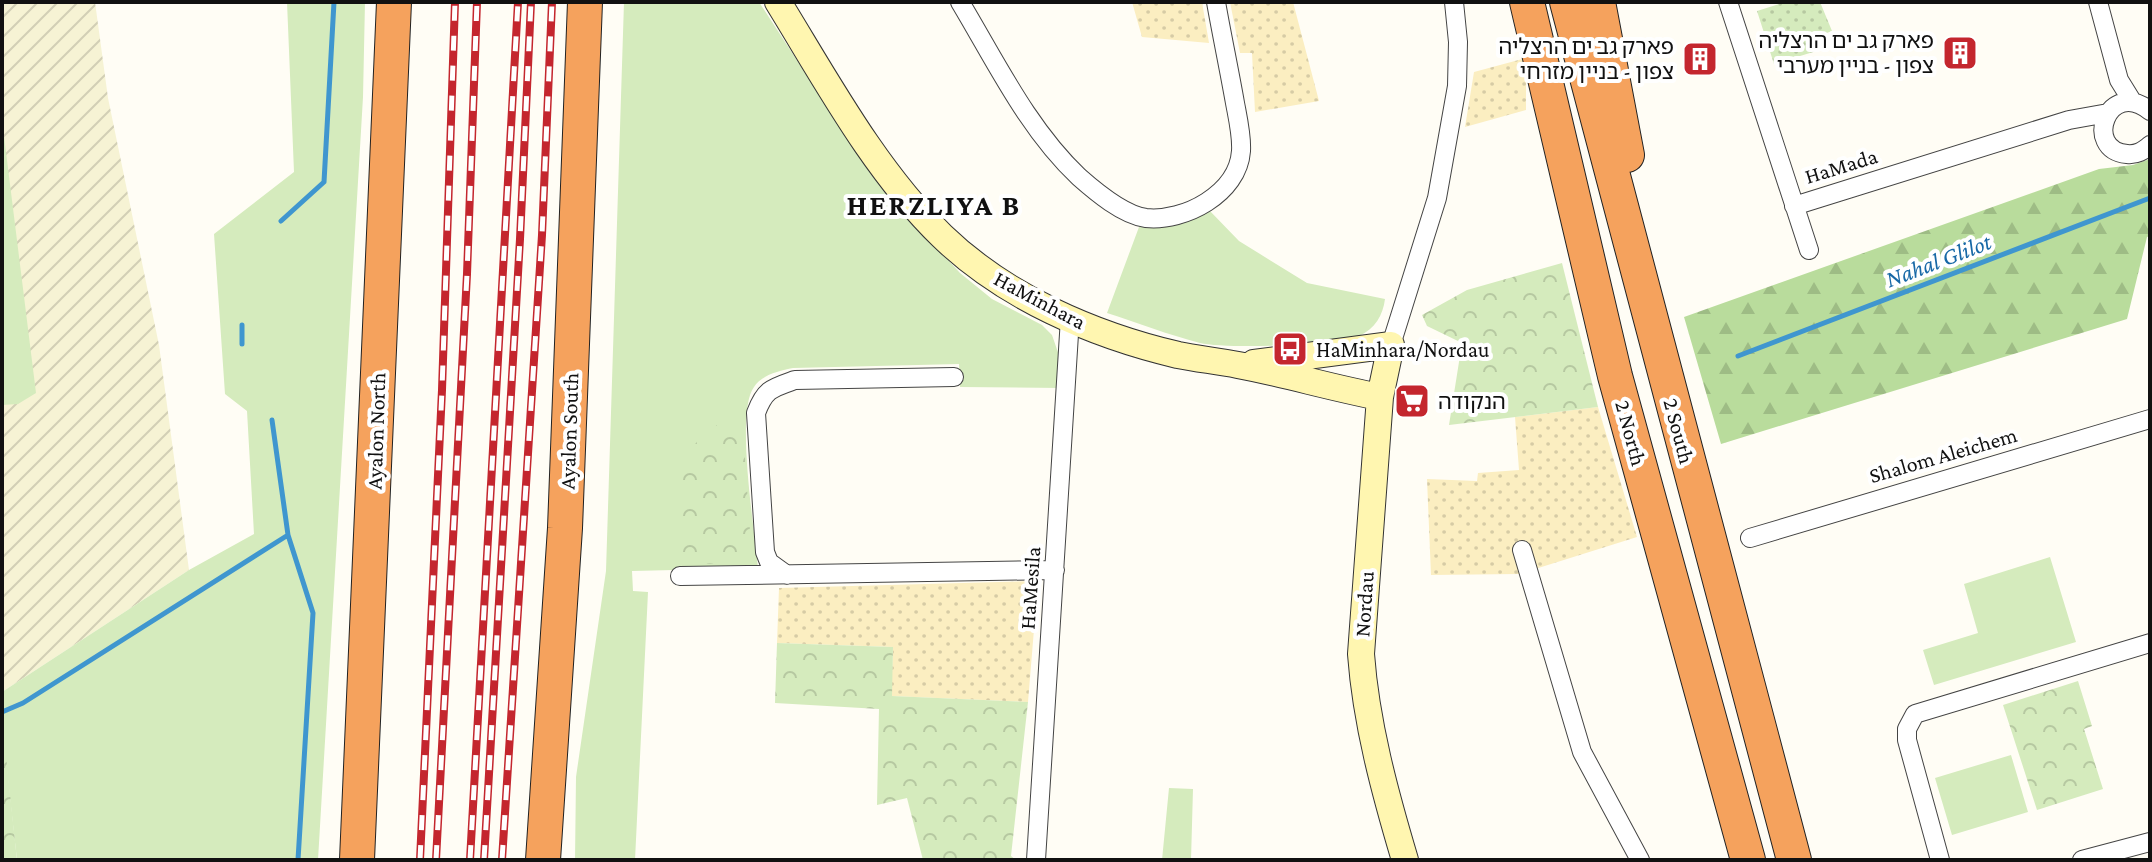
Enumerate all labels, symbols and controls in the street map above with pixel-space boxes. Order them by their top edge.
place label: פארק גב ים הרצליה צפון - בניין מערבי [1759,28,1934,78]
place label: פארק גב ים הרצליה צפון - בניין מזרחי [1499,34,1674,84]
building icon: פארק גב ים הרצליה צפון - בניין מערבי [1941,34,1979,72]
building icon: פארק גב ים הרצליה צפון - בניין מזרחי [1681,40,1719,78]
street label: HaMada [1802,143,1880,189]
district label: HERZLIYA B [847,188,1021,221]
water label: Nahal Glilot [1881,227,1995,292]
street label: HaMinhara [990,265,1090,335]
bus stop icon: HaMinhara/Nordau [1271,330,1309,368]
place label: HaMinhara/Nordau [1316,337,1490,362]
street label: Ayalon North [361,372,391,490]
street label: Ayalon South [554,372,584,490]
supermarket icon: הנקודה [1393,382,1431,420]
place label: הנקודה [1438,389,1506,414]
street label: 2 South [1658,396,1700,467]
street label: 2 North [1610,398,1652,469]
street label: Shalom Aleichem [1866,422,2020,488]
street label: HaMesila [1015,546,1045,630]
street label: Nordau [1349,570,1379,638]

